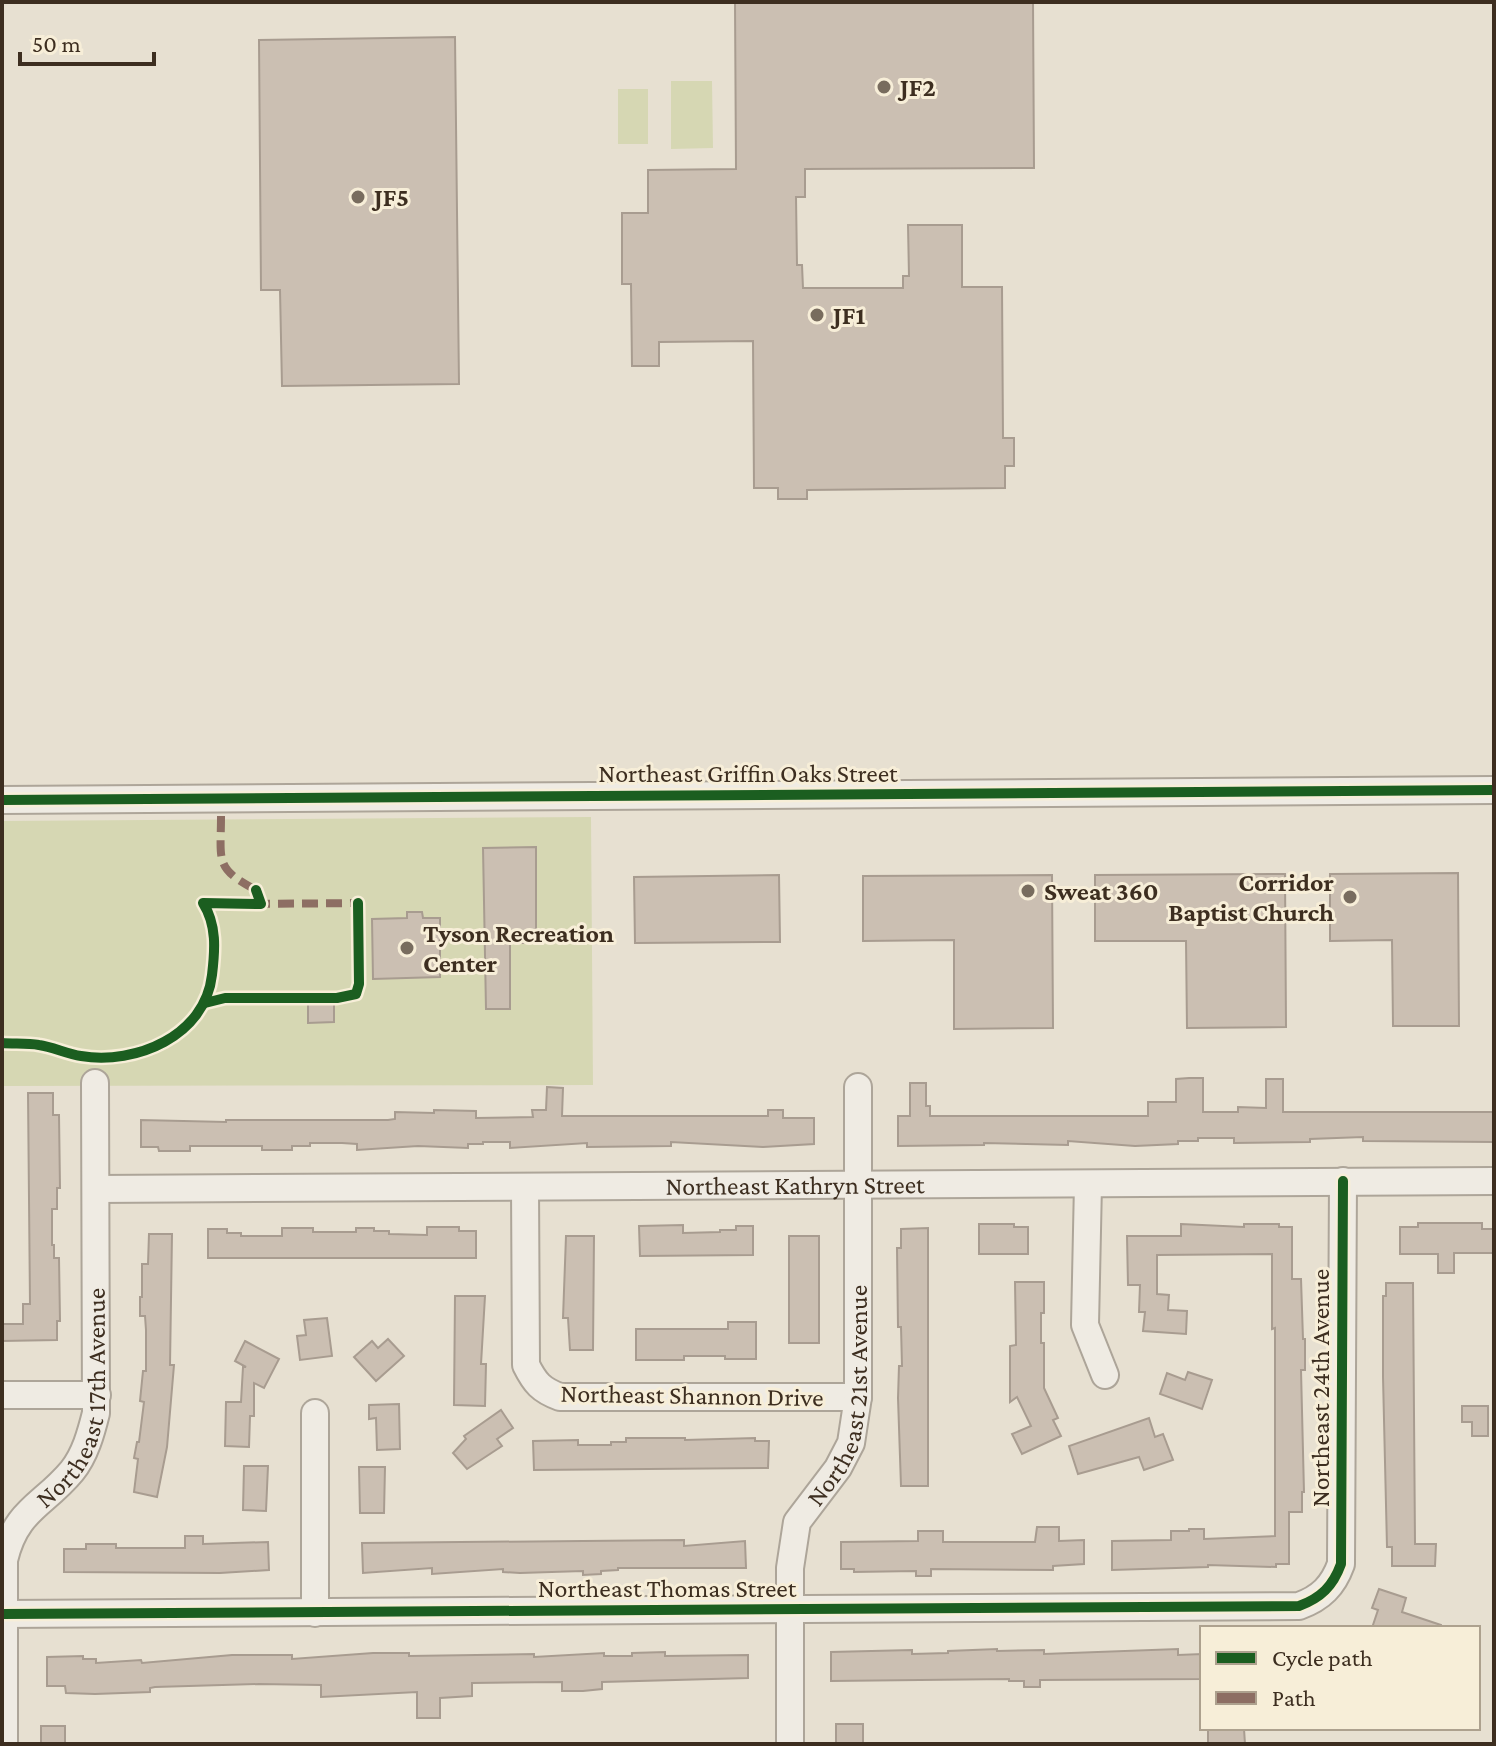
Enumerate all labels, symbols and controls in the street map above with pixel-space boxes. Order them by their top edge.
scale bar [20,16,154,66]
text: 50 m [32,30,81,57]
place label: JF2 [897,73,936,102]
marker: JF2 [875,78,893,96]
place label: JF5 [371,183,409,212]
marker: JF5 [349,188,367,206]
place label: JF1 [830,301,865,330]
marker: JF1 [808,306,826,324]
street label: Northeast Griffin Oaks Street [598,759,898,788]
place label: Corridor Baptist Church [1168,868,1335,927]
place label: Sweat 360 [1044,877,1159,906]
marker: Sweat 360 [1019,882,1037,900]
marker: Corridor Baptist Church [1341,888,1359,906]
place label: Tyson Recreation Center [423,919,614,978]
marker: Tyson Recreation Center [398,939,416,957]
street label: Northeast Kathryn Street [665,1170,925,1201]
street label: Northeast 24th Avenue [1306,1269,1335,1507]
street label: Northeast 21st Avenue [801,1285,873,1512]
street label: Northeast 17th Avenue [30,1288,111,1514]
street label: Northeast Shannon Drive [560,1379,824,1412]
street label: Northeast Thomas Street [538,1574,797,1603]
legend [1200,1626,1480,1730]
text: Cycle path [1272,1644,1373,1671]
text: Path [1272,1684,1316,1711]

